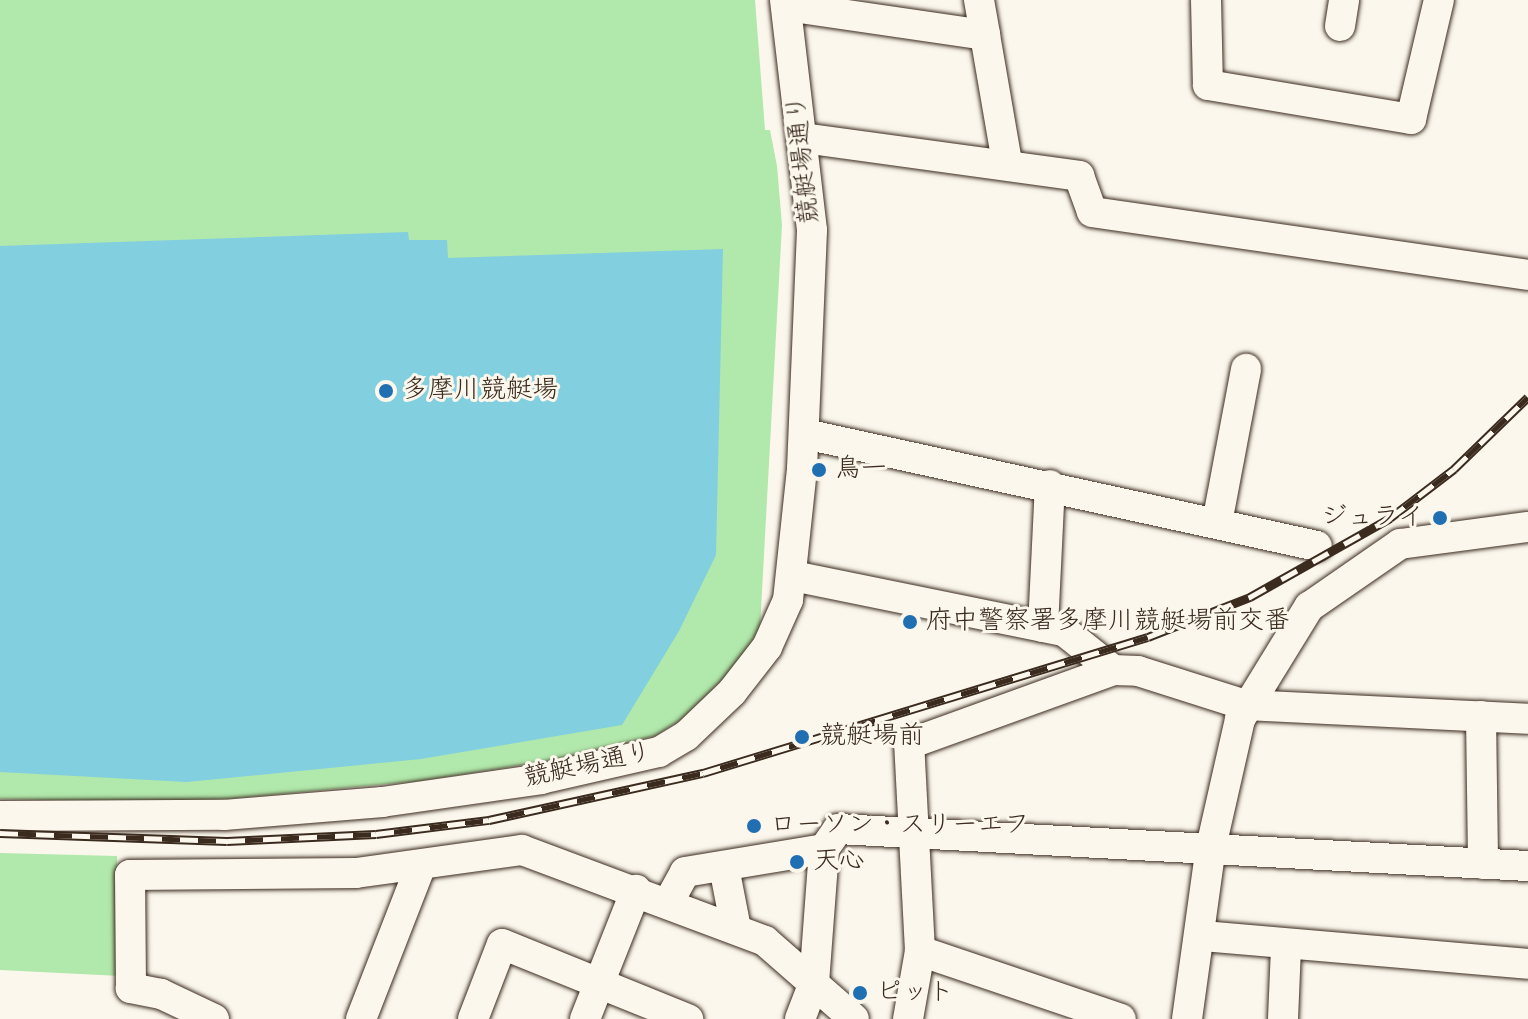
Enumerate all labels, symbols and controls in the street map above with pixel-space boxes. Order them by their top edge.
street label: 競艇場通り [782,93,826,225]
place label: 多摩川競艇場 [402,375,558,407]
marker: 多摩川競艇場 [377,382,395,400]
place label: 鳥一 [835,454,887,486]
marker: 鳥一 [810,461,828,479]
place label: ジュライ [1320,502,1424,534]
marker: ジュライ [1431,509,1449,527]
place label: 府中警察署多摩川競艇場前交番 [926,606,1290,638]
marker: 府中警察署多摩川競艇場前交番 [901,613,919,631]
place label: 競艇場前 [820,721,924,753]
marker: 競艇場前 [791,726,813,748]
street label: 競艇場通り [521,737,655,795]
place label: ローソン・スリーエフ [770,810,1030,842]
marker: ローソン・スリーエフ [745,817,763,835]
place label: 天心 [813,846,865,878]
marker: 天心 [788,853,806,871]
place label: ピット [876,977,954,1009]
marker: ピット [851,984,869,1002]

